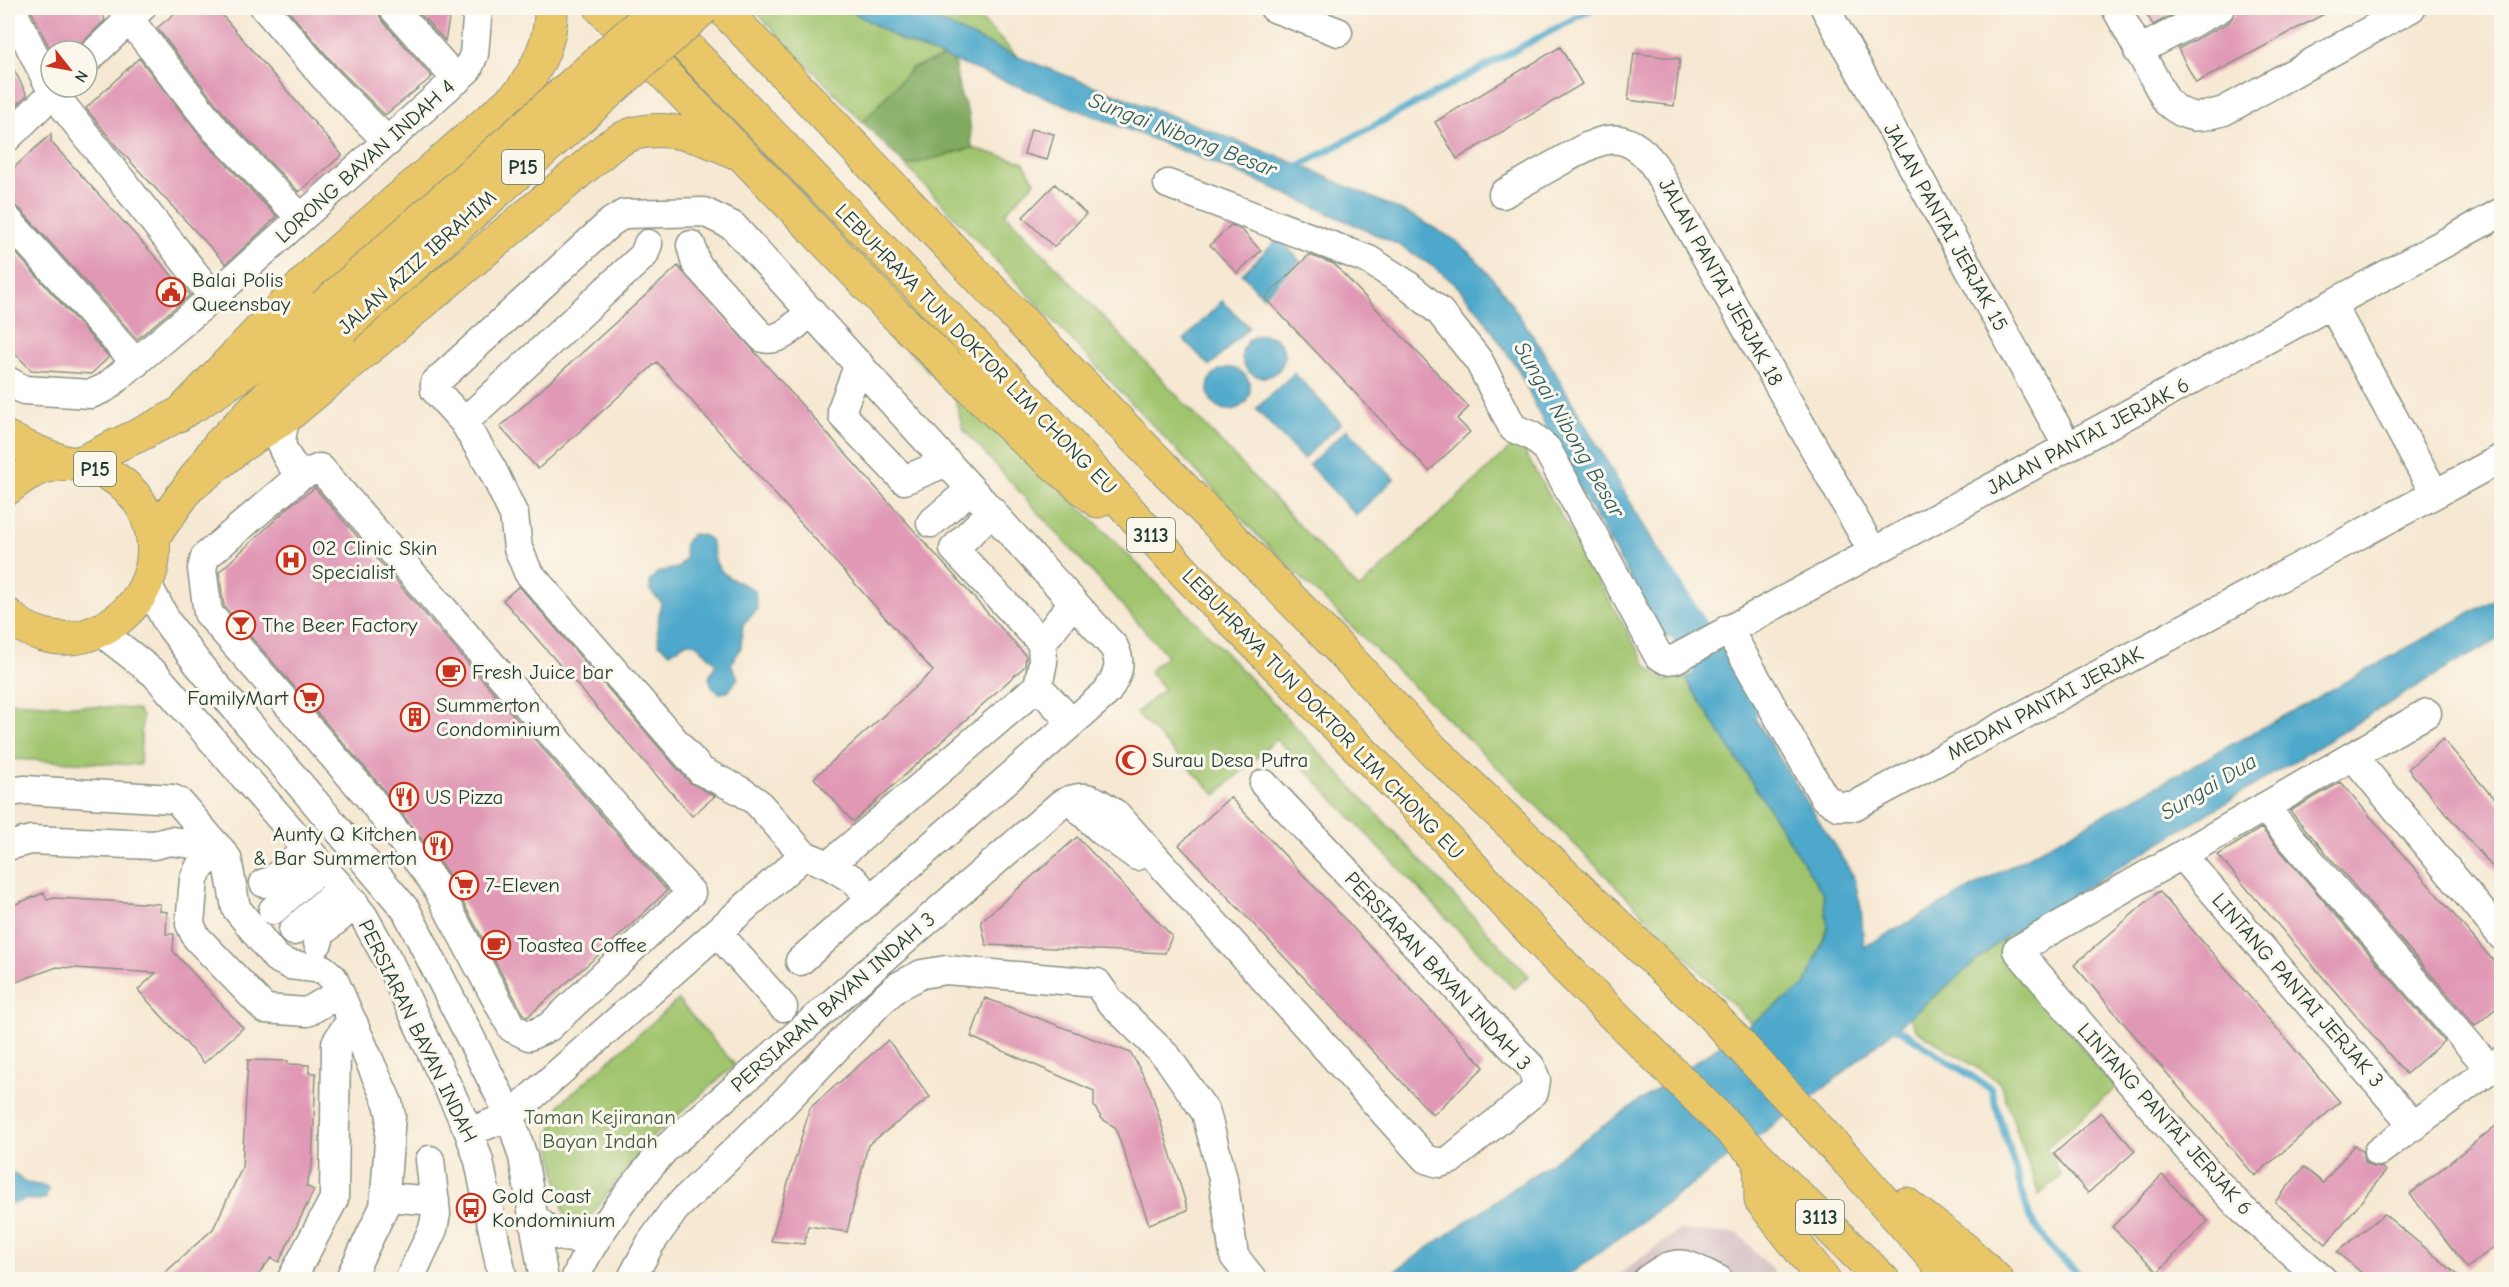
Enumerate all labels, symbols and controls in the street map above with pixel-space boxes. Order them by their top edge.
north arrow [39,39,99,99]
text: N [71,67,91,85]
street label: LORONG BAYAN INDAH 4 [271,74,459,248]
water label: Sungai Nibong Besar [1085,87,1281,183]
street label: JALAN PANTAI JERJAK 15 [1879,119,2013,335]
road number: P15 [502,150,544,184]
street label: JALAN PANTAI JERJAK 18 [1654,174,1788,390]
street label: JALAN AZIZ IBRAHIM [333,185,501,339]
street label: LEBUHRAYA TUN DOKTOR LIM CHONG EU [830,199,1122,499]
place label: Balai Polis Queensbay [192,268,291,316]
public building icon: Balai Polis Queensbay [155,276,187,308]
water label: Sungai Nibong Besar [1508,337,1631,523]
street label: JALAN PANTAI JERJAK 6 [1983,372,2193,500]
road number: P15 [74,452,116,486]
road number: 3113 [1127,518,1175,552]
place label: O2 Clinic Skin Specialist [312,536,437,584]
hospital icon: O2 Clinic Skin Specialist [275,544,307,576]
street label: LEBUHRAYA TUN DOKTOR LIM CHONG EU [1177,564,1469,864]
bar icon: The Beer Factory [225,609,257,641]
place label: The Beer Factory [262,613,418,637]
street label: MEDAN PANTAI JERJAK [1943,641,2147,765]
cafe icon: Fresh Juice bar [435,656,467,688]
place label: Fresh Juice bar [472,660,613,684]
supermarket icon: FamilyMart [293,682,325,714]
place label: FamilyMart [187,686,289,710]
place label: Summerton Condominium [436,693,560,741]
building icon: Summerton Condominium [399,701,431,733]
mosque icon: Surau Desa Putra [1115,744,1147,776]
place label: Surau Desa Putra [1152,748,1308,772]
water label: Sungai Dua [2156,748,2261,826]
restaurant icon: US Pizza [388,781,420,813]
place label: US Pizza [425,785,503,809]
place label: Aunty Q Kitchen & Bar Summerton [253,822,417,870]
restaurant icon: Aunty Q Kitchen & Bar Summerton [422,830,454,862]
street label: PERSIARAN BAYAN INDAH 3 [1340,867,1536,1075]
supermarket icon: 7-Eleven [448,869,480,901]
place label: 7-Eleven [485,873,560,897]
street label: LINTANG PANTAI JERJAK 3 [2207,888,2389,1092]
street label: PERSIARAN BAYAN INDAH 3 [726,907,940,1097]
street label: PERSIARAN BAYAN INDAH [354,916,482,1146]
cafe icon: Toastea Coffee [480,929,512,961]
place label: Toastea Coffee [517,933,647,957]
street label: LINTANG PANTAI JERJAK 6 [2072,1018,2258,1220]
park label: Taman Kejiranan Bayan Indah [524,1105,676,1153]
place label: Gold Coast Kondominium [492,1184,615,1232]
bus stop icon: Gold Coast Kondominium [455,1192,487,1224]
road number: 3113 [1796,1200,1844,1234]

